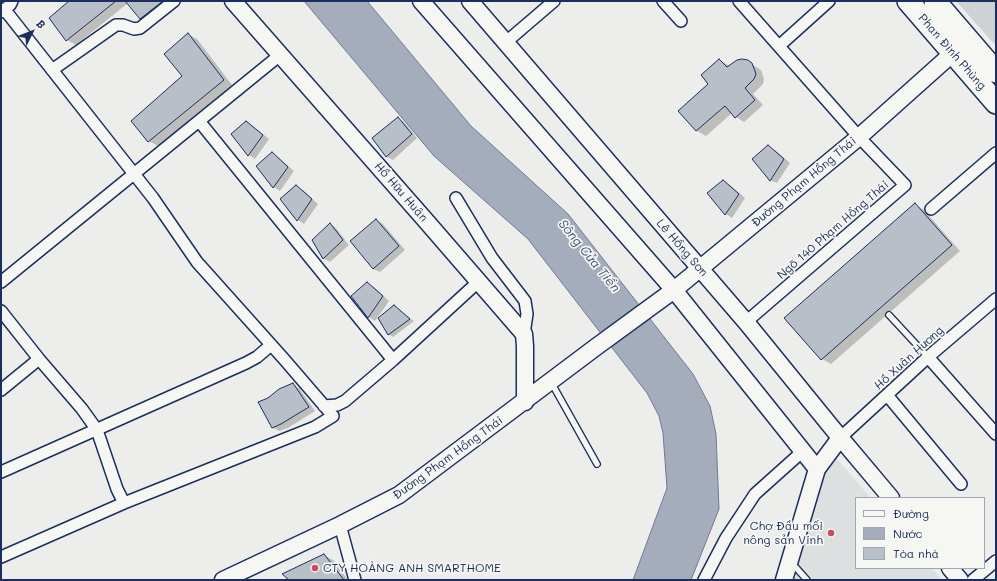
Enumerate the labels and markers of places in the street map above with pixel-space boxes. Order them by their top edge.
place label: Chợ Đầu mối nông sản Vinh [743,519,823,547]
marker: Chợ Đầu mối nông sản Vinh [826,528,836,538]
place label: CTY HOÀNG ANH SMARTHOME [323,561,501,575]
marker: CTY HOÀNG ANH SMARTHOME [310,563,320,573]

